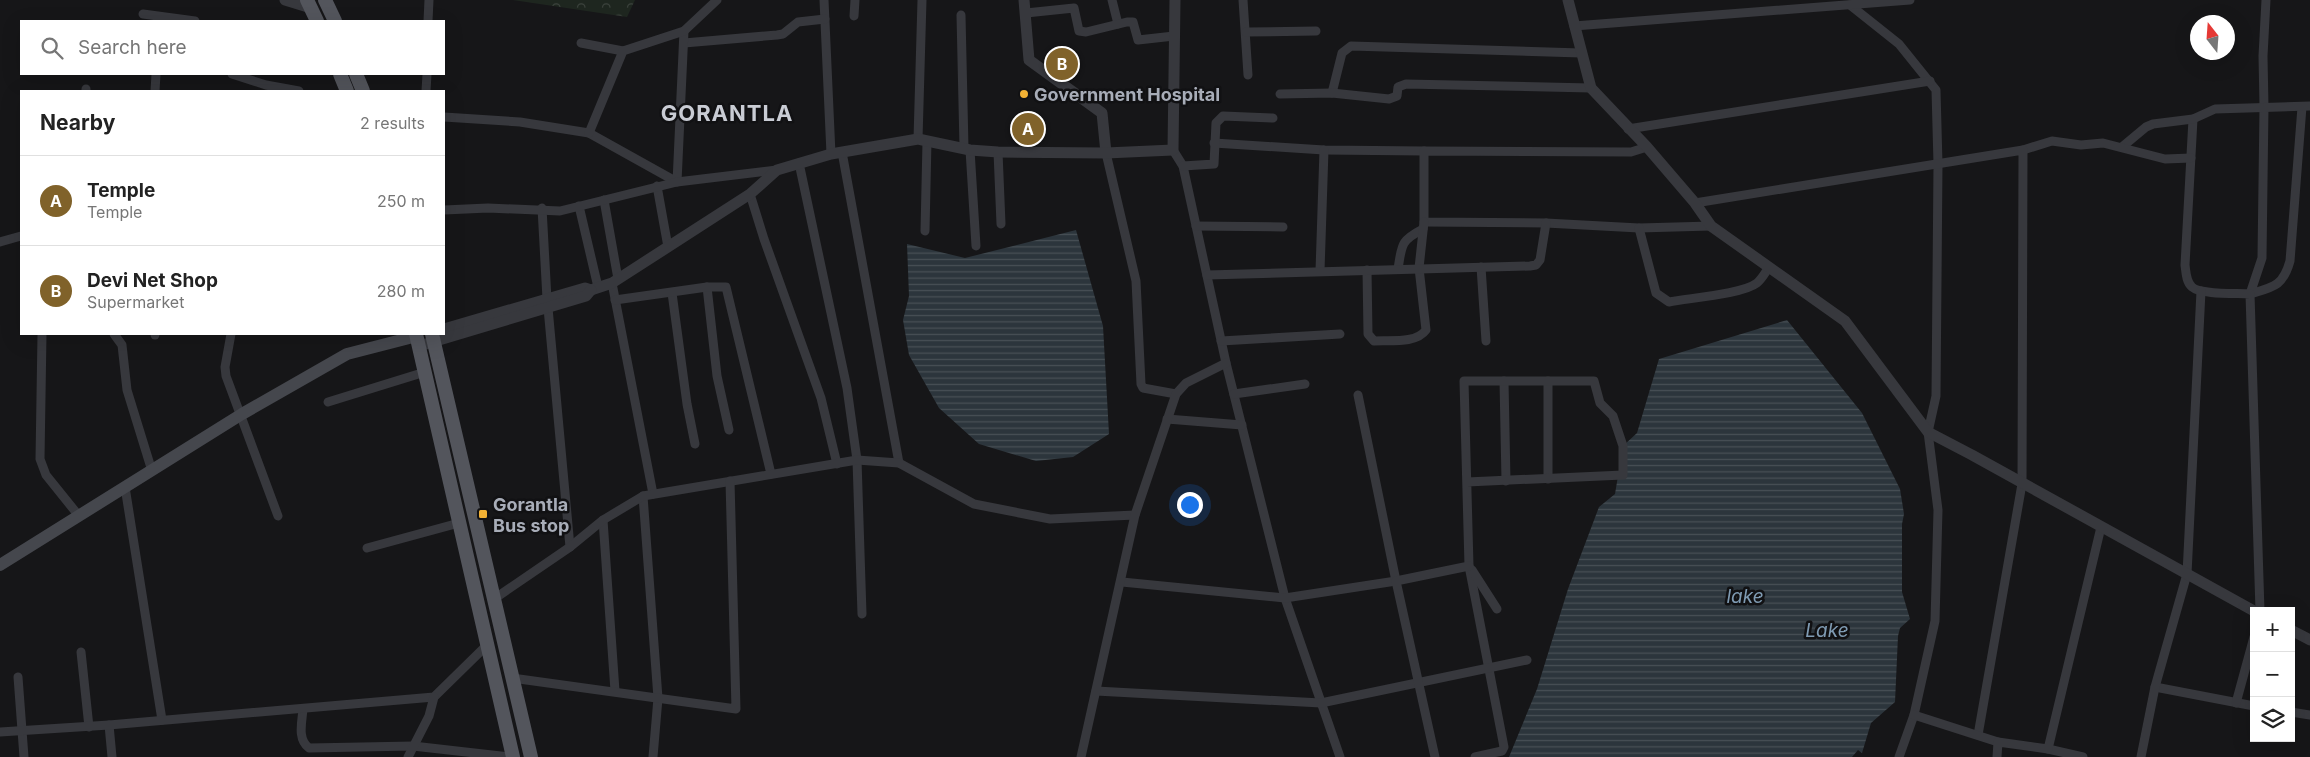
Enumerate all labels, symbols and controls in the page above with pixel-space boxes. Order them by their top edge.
north arrow [2190,15,2235,60]
search box [20,20,445,75]
icon: search [38,34,66,62]
text: Search here [78,36,187,59]
pin: B [1046,45,1078,83]
place label: Government Hospital [1034,84,1220,105]
marker: Government Hospital [1018,88,1030,100]
district label: GORANTLA [661,100,793,126]
text: Nearby [40,110,115,135]
pin: A [1012,110,1044,148]
text: 2 results [360,113,425,133]
text: Temple [87,179,155,202]
text: A [50,191,62,211]
text: 250 m [377,191,425,211]
text: Temple [87,202,142,222]
text: Devi Net Shop [87,269,218,292]
text: B [51,281,61,301]
text: 280 m [377,281,425,301]
text: Supermarket [87,292,184,312]
your location [1177,492,1203,518]
place label: Gorantla Bus stop [493,494,569,536]
marker: Gorantla Bus stop [477,508,489,520]
water label: lake [1726,585,1764,608]
map controls [2250,607,2295,742]
button: + [2250,607,2295,652]
water label: Lake [1805,619,1849,642]
button: − [2250,652,2295,697]
button: layers [2250,697,2295,742]

